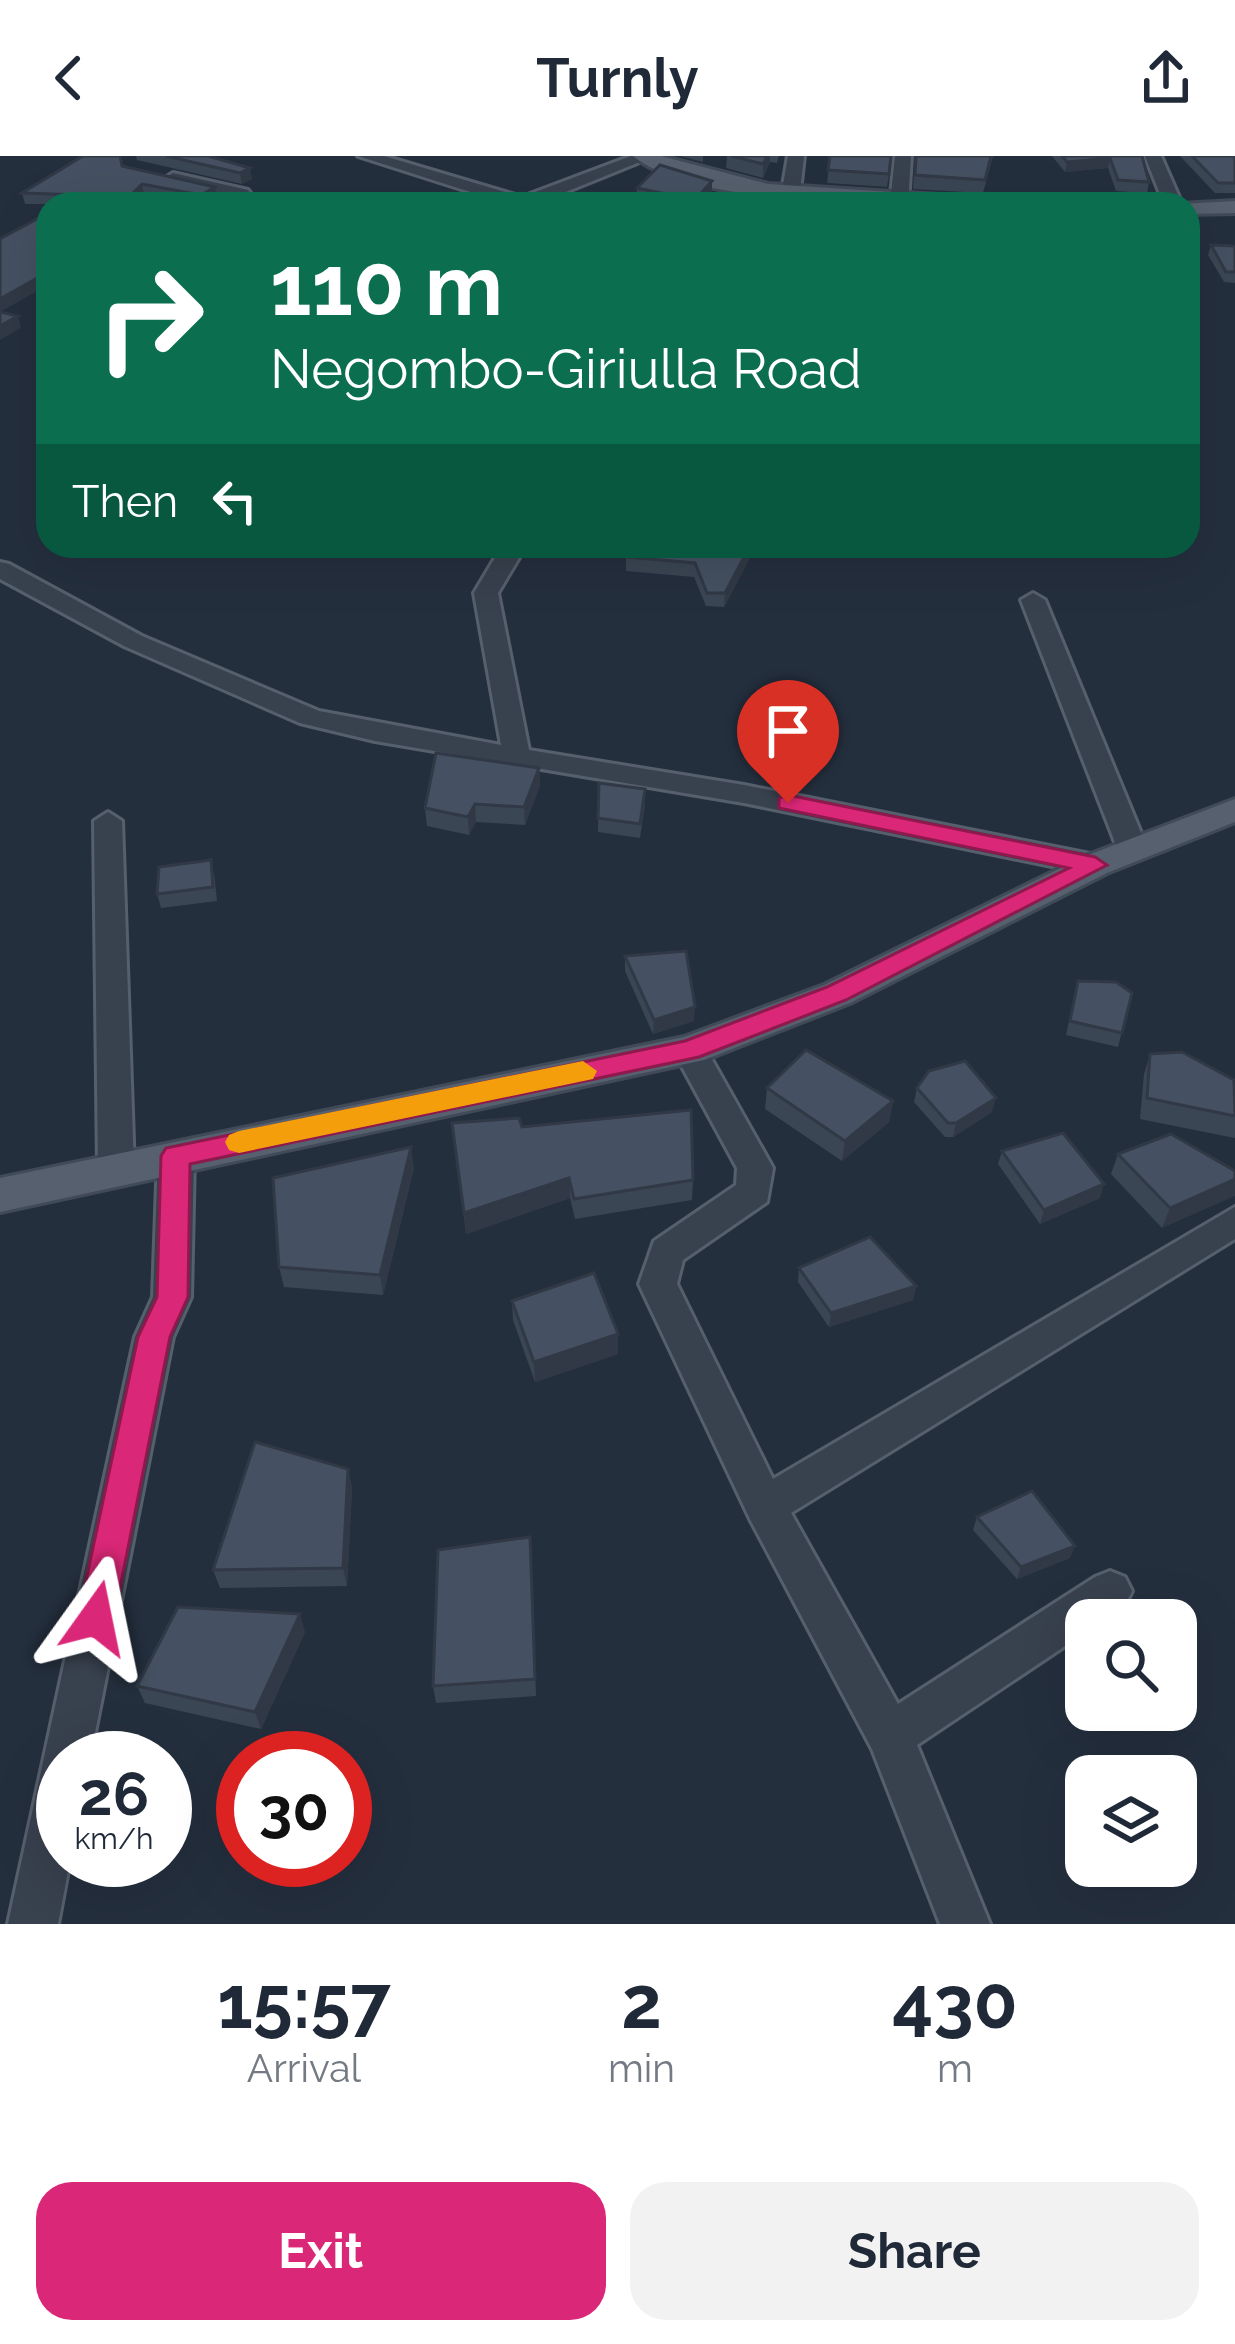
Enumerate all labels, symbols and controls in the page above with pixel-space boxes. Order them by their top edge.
icon: back [36,45,102,111]
icon: share [1133,45,1199,111]
text: Turnly [536,46,699,110]
text: 110 m [270,236,503,335]
icon: right [72,240,228,396]
text: Negombo-Giriulla Road [270,337,862,401]
icon: left [202,468,268,534]
text: Then [72,475,178,528]
pin [737,680,839,803]
icon: arrive [755,698,821,764]
position arrow [33,1555,159,1681]
map controls [1065,1599,1197,1887]
button: search [1065,1599,1197,1731]
speed limit sign: 30 [216,1731,372,1887]
button: layers [1065,1755,1197,1887]
text: 26 [79,1759,149,1829]
text: km/h [74,1821,154,1856]
text: 15:57 [217,1960,391,2045]
text: 2 [621,1960,662,2045]
text: 430 [892,1960,1018,2045]
text: Arrival [247,2045,361,2091]
text: min [608,2045,675,2091]
text: m [937,2045,973,2091]
button: Exit [36,2182,606,2320]
button: Share [630,2182,1199,2320]

